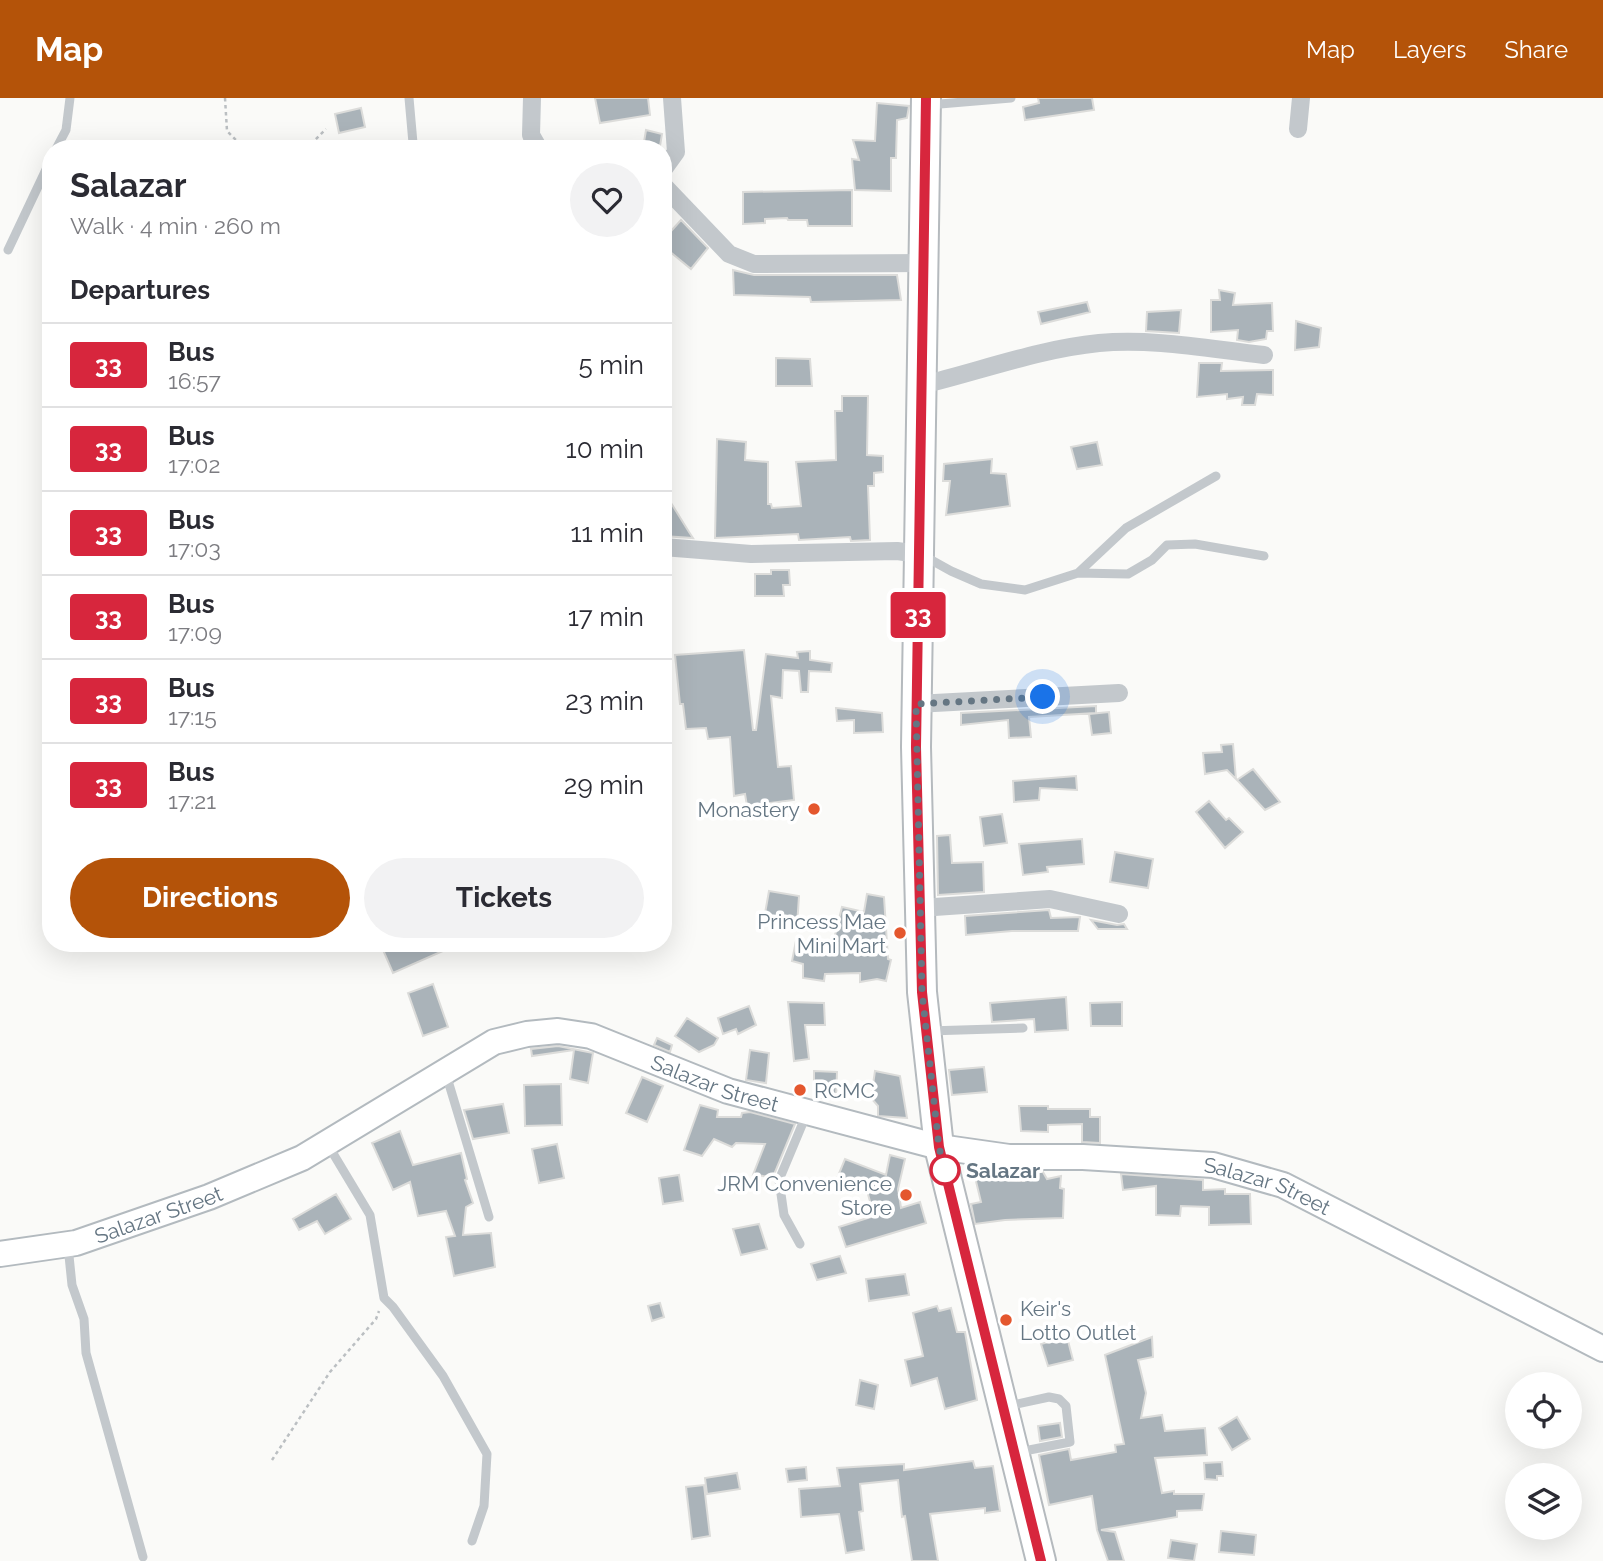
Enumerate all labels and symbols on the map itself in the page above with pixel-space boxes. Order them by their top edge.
line badge: 33 [886,592,950,638]
your location [1025,679,1060,714]
place label: Monastery [698,797,800,822]
marker: Monastery [806,801,822,817]
place label: Princess Mae Mini Mart [757,909,886,958]
marker: Princess Mae Mini Mart [892,925,908,941]
street label: Salazar Street [648,1049,782,1116]
place label: RCMC [814,1078,875,1103]
marker: RCMC [792,1082,808,1098]
street label: Salazar Street [1203,1152,1335,1220]
marker: Salazar [930,1155,960,1185]
place label: Salazar [966,1158,1040,1183]
place label: JRM Convenience Store [717,1171,892,1220]
street label: Salazar Street [91,1180,226,1248]
marker: JRM Convenience Store [898,1187,914,1203]
place label: Keir's Lotto Outlet [1020,1296,1136,1345]
marker: Keir's Lotto Outlet [998,1312,1014,1328]

